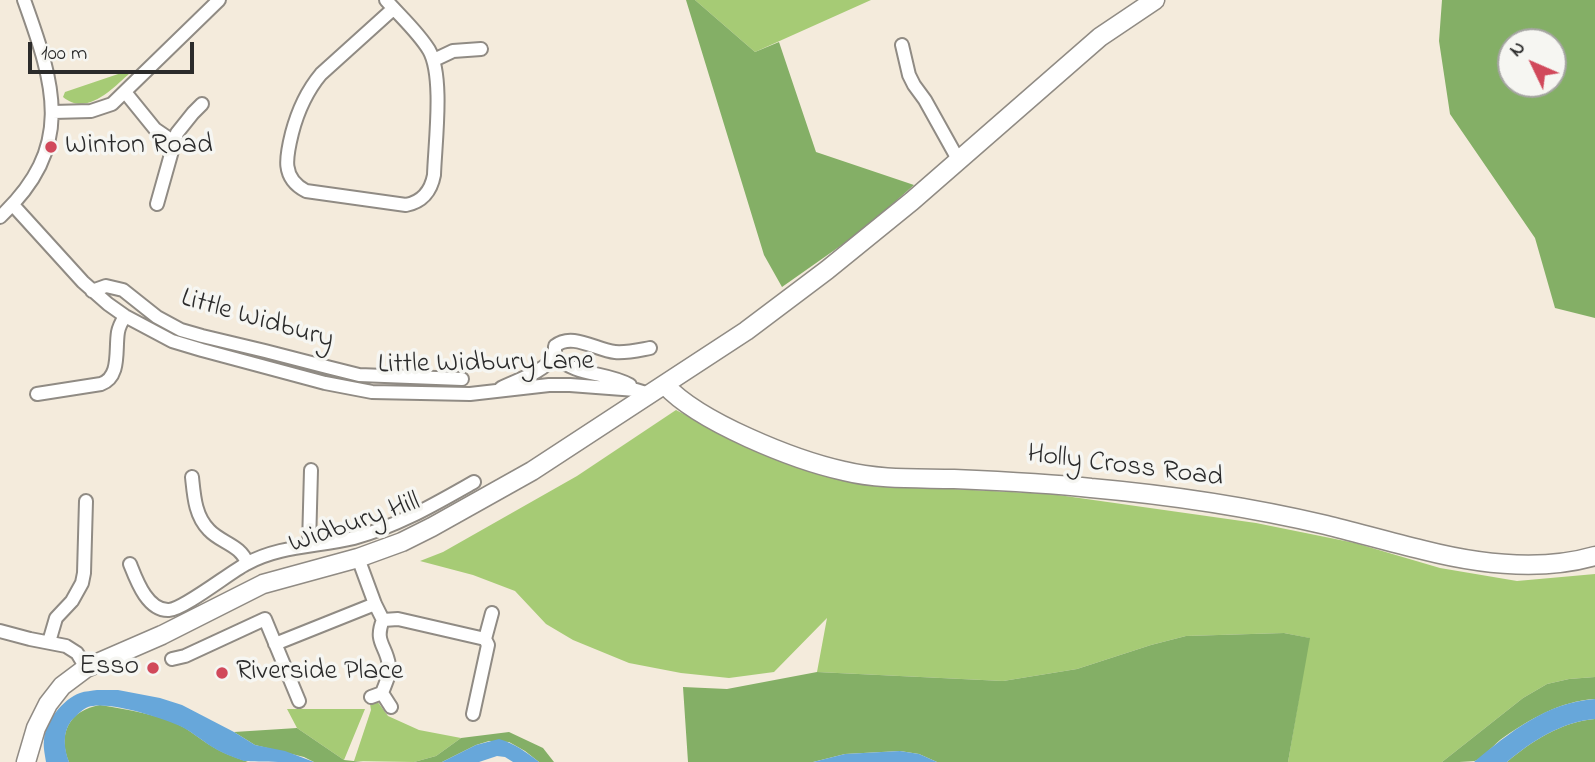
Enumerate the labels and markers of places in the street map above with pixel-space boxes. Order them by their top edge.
place label: Winton Road [65,130,213,164]
marker: Winton Road [43,139,59,155]
place label: Esso [79,651,139,685]
place label: Riverside Place [236,656,403,690]
marker: Esso [145,660,161,676]
marker: Riverside Place [214,665,230,681]

